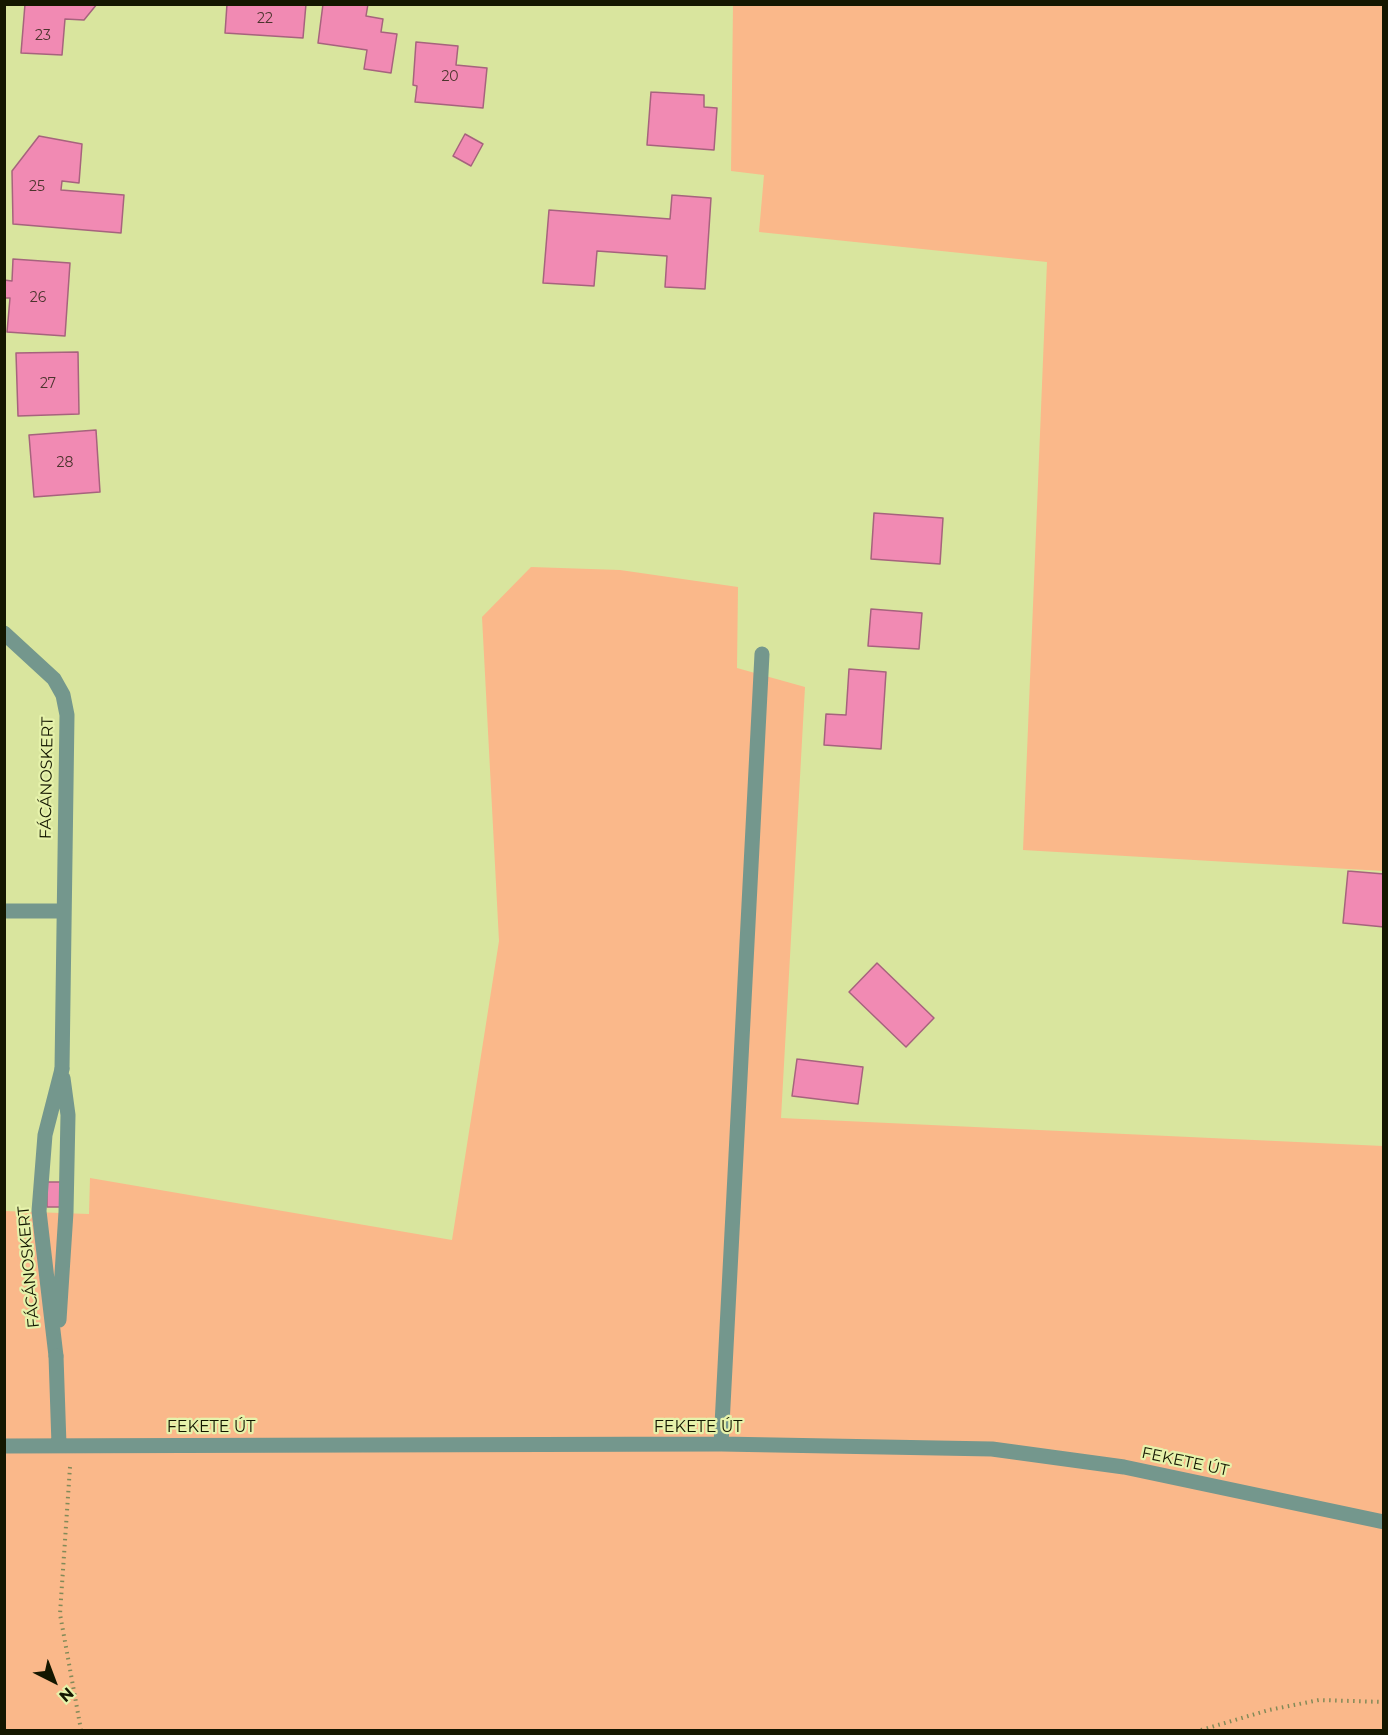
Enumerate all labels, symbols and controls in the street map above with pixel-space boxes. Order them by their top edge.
house number: 22 [257,11,273,27]
house number: 23 [35,28,51,44]
house number: 20 [441,69,459,85]
house number: 25 [29,179,45,195]
house number: 26 [30,290,46,306]
house number: 27 [40,376,56,392]
house number: 28 [57,455,73,471]
street label: FÁCÁNOSKERT [36,717,58,839]
street label: FÁCÁNOSKERT [14,1205,44,1329]
street label: FEKETE ÚT [167,1417,255,1437]
street label: FEKETE ÚT [654,1417,742,1437]
street label: FEKETE ÚT [1140,1443,1230,1481]
north arrow [24,1651,84,1711]
text: N [55,1683,78,1706]

